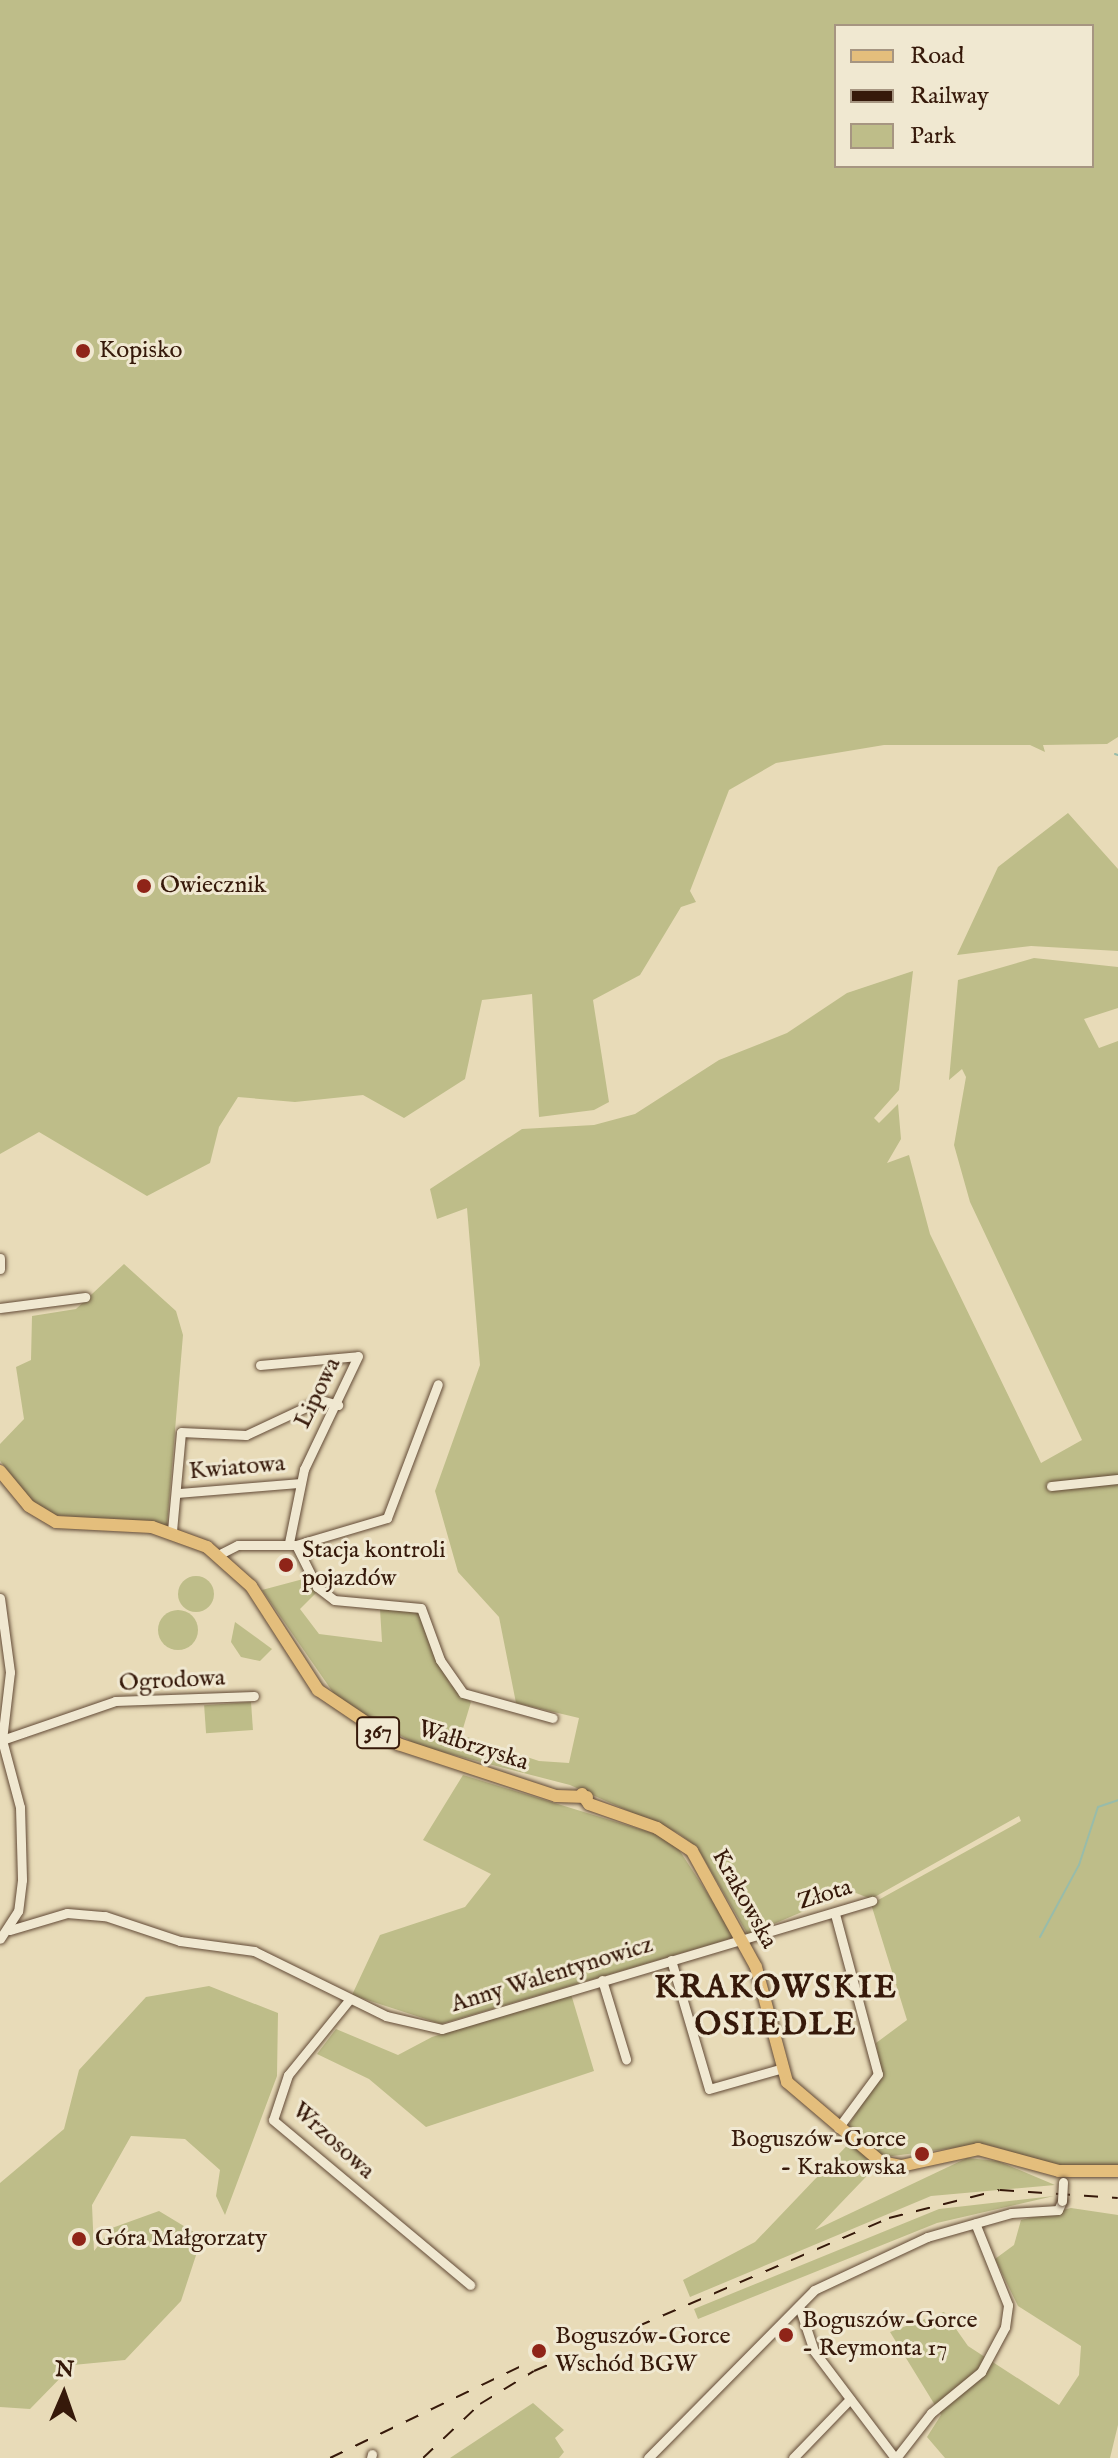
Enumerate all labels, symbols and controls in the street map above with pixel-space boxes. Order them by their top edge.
legend [834,24,1094,168]
text: Road [910,41,964,72]
text: Railway [910,81,989,112]
text: Park [910,121,956,152]
place label: Kopisko [99,337,183,365]
marker: Kopisko [74,342,92,360]
place label: Owiecznik [160,872,266,900]
marker: Owiecznik [135,877,153,895]
street label: Lipowa [289,1353,347,1433]
street label: Kwiatowa [188,1449,286,1487]
place label: Stacja kontroli pojazdów [302,1537,446,1593]
marker: Stacja kontroli pojazdów [277,1556,295,1574]
street label: Ogrodowa [118,1664,226,1698]
road number: 367 [356,1715,400,1751]
street label: Wałbrzyska [414,1715,532,1777]
street label: Krakowska [705,1844,783,1954]
street label: Złota [795,1873,855,1917]
street label: Anny Walentynowicz [448,1931,656,2019]
district label: KRAKOWSKIE OSIEDLE [654,1971,898,2046]
street label: Wrzosowa [286,2096,380,2186]
place label: Boguszów-Gorce - Krakowska [731,2126,906,2182]
marker: Boguszów-Gorce - Krakowska [913,2145,931,2163]
place label: Góra Małgorzaty [95,2225,267,2253]
marker: Góra Małgorzaty [70,2230,88,2248]
place label: Boguszów-Gorce - Reymonta 17 [802,2307,977,2363]
place label: Boguszów-Gorce Wschód BGW [555,2323,730,2379]
marker: Boguszów-Gorce - Reymonta 17 [777,2326,795,2344]
marker: Boguszów-Gorce Wschód BGW [530,2342,548,2360]
north arrow [24,2354,104,2434]
text: N [55,2356,75,2384]

